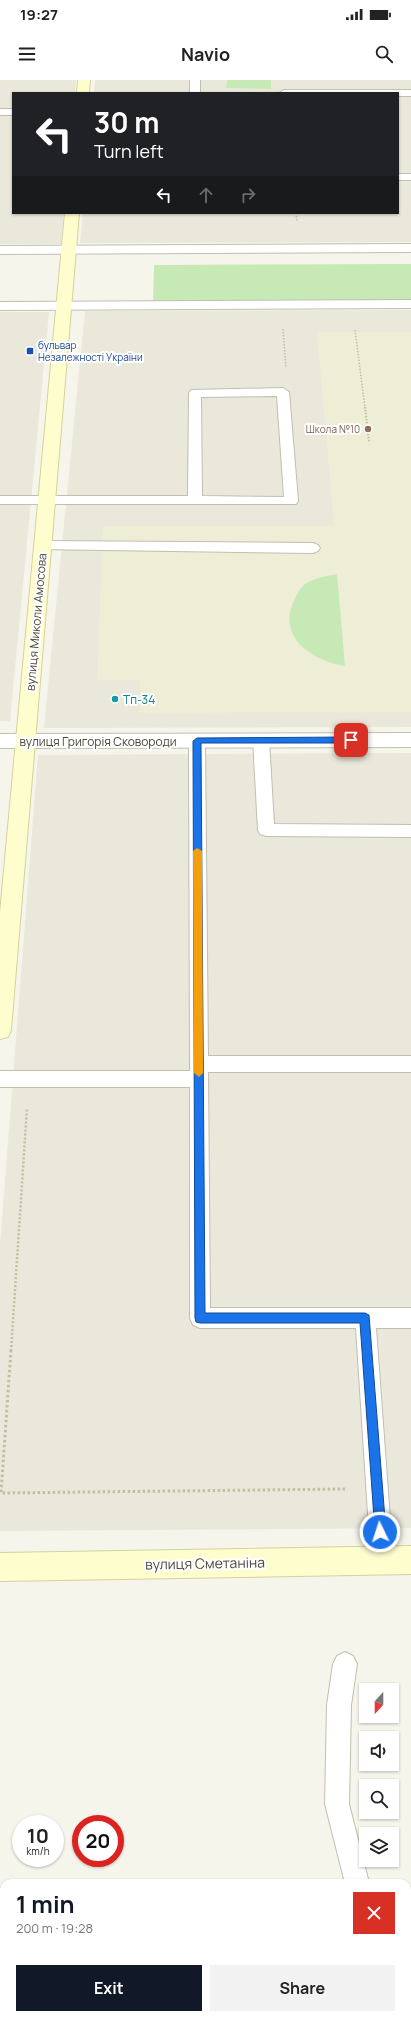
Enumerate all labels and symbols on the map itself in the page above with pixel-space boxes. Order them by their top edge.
place label: бульвар Незалежності України [38,338,143,364]
marker: бульвар Незалежності України [25,346,35,356]
place label: Школа №10 [306,422,360,436]
marker: Школа №10 [363,424,373,434]
street label: вулиця Миколи Амосова [22,552,50,692]
place label: Тп-34 [123,691,155,708]
marker: Тп-34 [110,694,120,704]
pin [334,723,368,757]
street label: вулиця Григорія Сковороди [19,733,177,750]
position arrow [359,1511,401,1553]
street label: вулиця Сметаніна [145,1552,265,1574]
north arrow [359,1683,399,1723]
speed limit sign: 20 [72,1815,124,1867]

